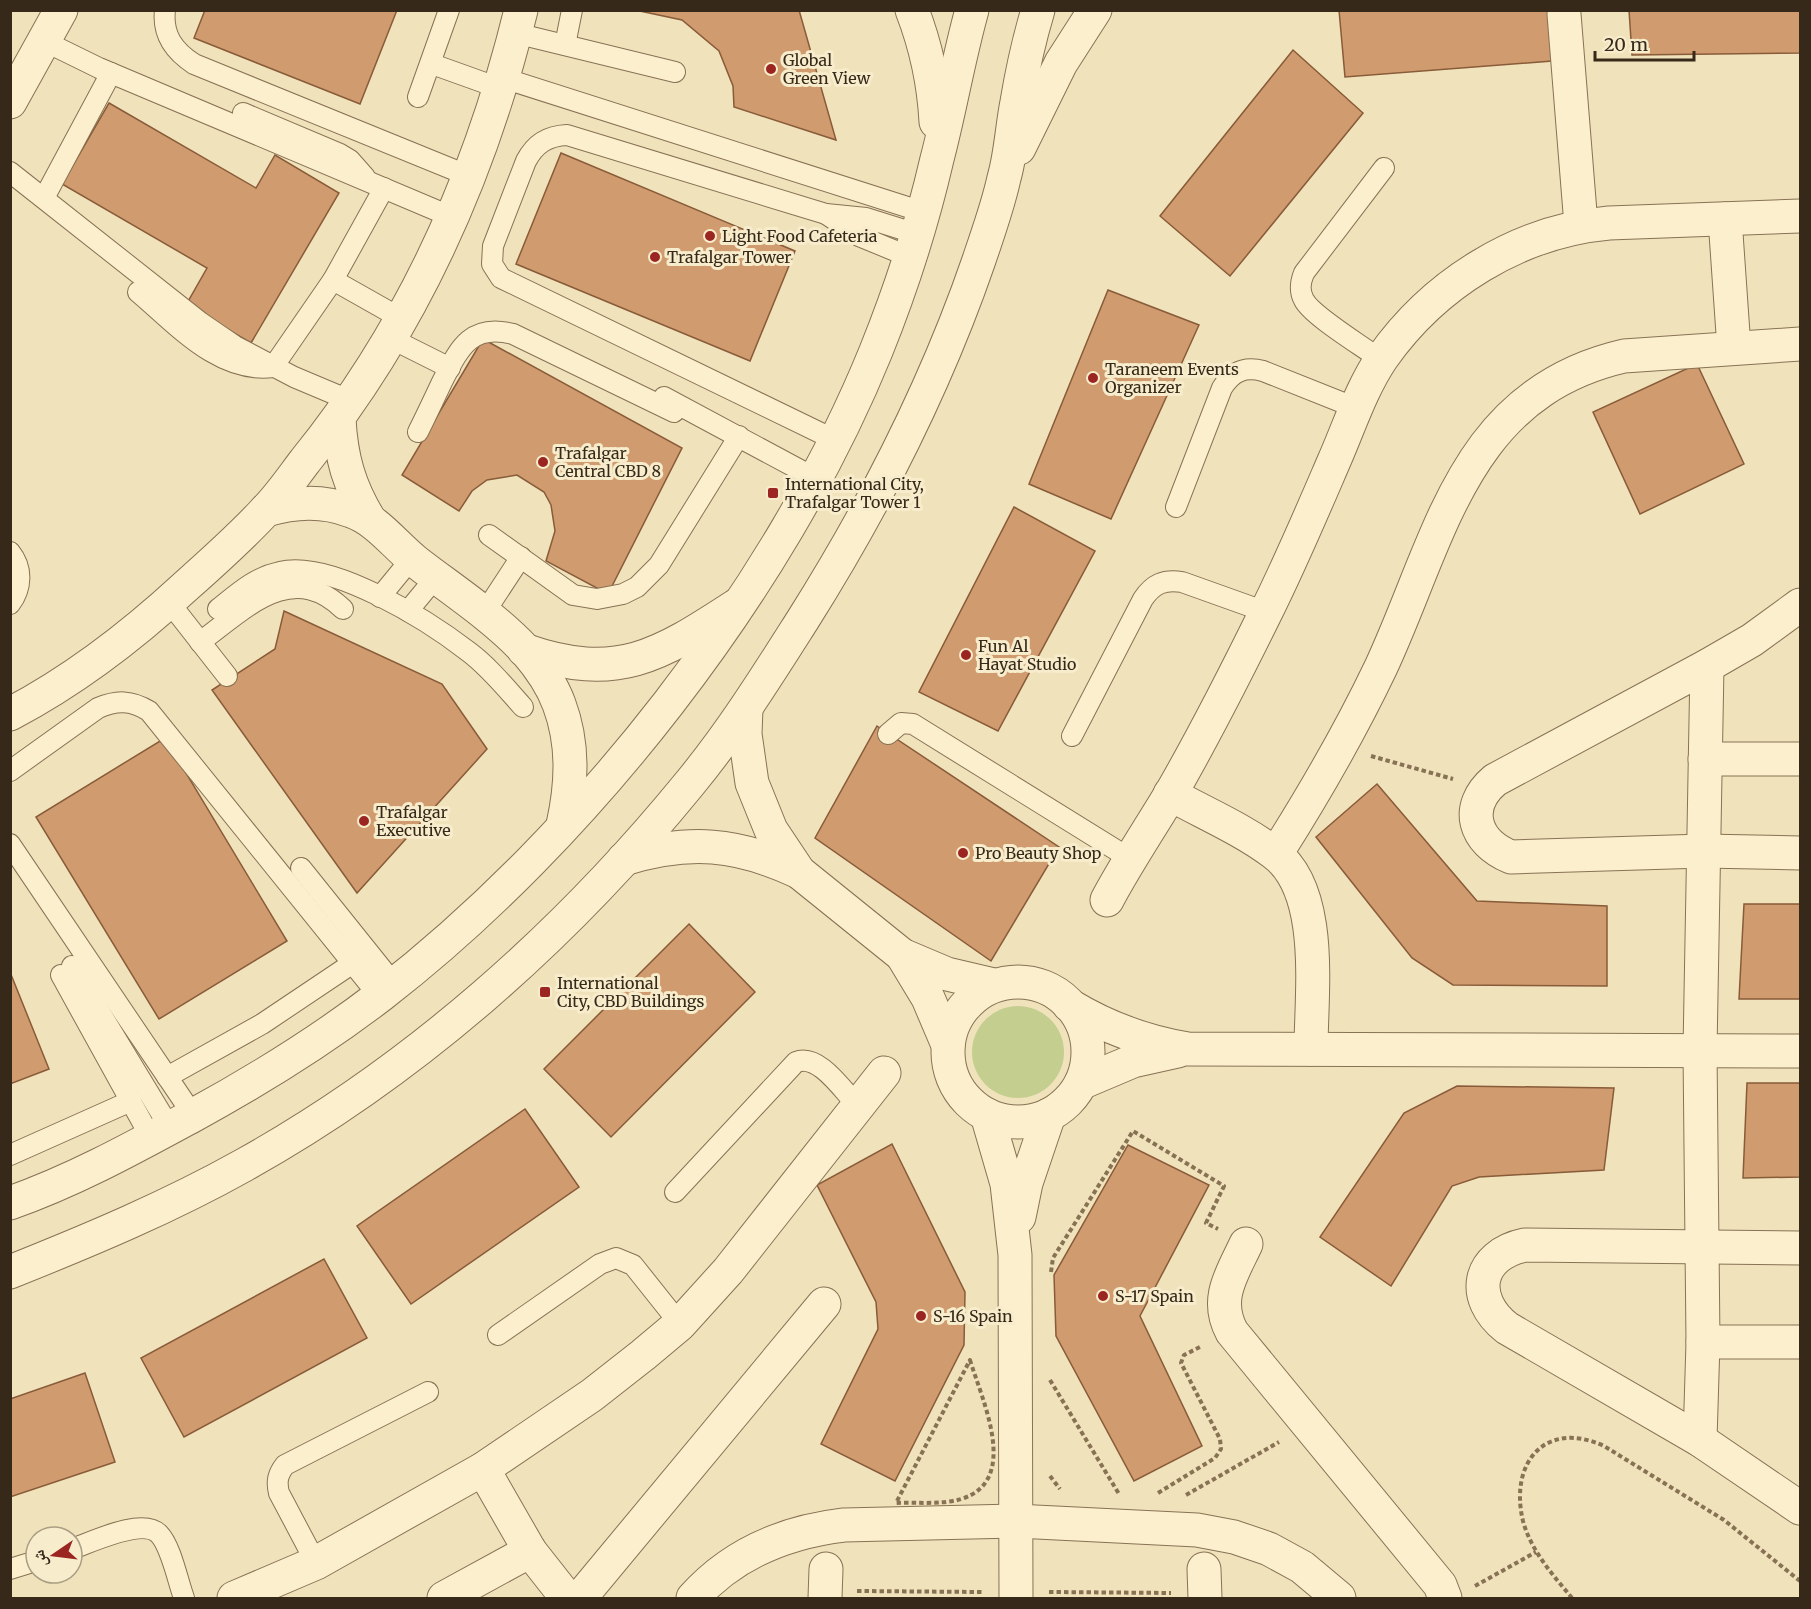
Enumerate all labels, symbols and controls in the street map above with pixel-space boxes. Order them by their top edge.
scale bar [1595,24,1694,62]
text: 20 m [1604,33,1648,56]
place label: Global Green View [783,50,871,88]
marker: Global Green View [764,62,778,76]
place label: Light Food Cafeteria [722,226,878,246]
marker: Light Food Cafeteria [703,229,717,243]
place label: Trafalgar Tower [667,247,791,267]
marker: Trafalgar Tower [648,250,662,264]
place label: Taraneem Events Organizer [1105,359,1239,397]
marker: Taraneem Events Organizer [1086,371,1100,385]
place label: Trafalgar Central CBD 8 [555,443,661,481]
marker: Trafalgar Central CBD 8 [536,455,550,469]
place label: International City, Trafalgar Tower 1 [785,474,924,512]
marker: International City, Trafalgar Tower 1 [766,486,780,500]
place label: Fun Al Hayat Studio [978,636,1076,674]
marker: Fun Al Hayat Studio [959,648,973,662]
place label: Trafalgar Executive [376,802,451,840]
marker: Trafalgar Executive [357,814,371,828]
place label: Pro Beauty Shop [975,843,1102,863]
marker: Pro Beauty Shop [956,846,970,860]
place label: International City, CBD Buildings [557,973,705,1011]
marker: International City, CBD Buildings [538,985,552,999]
place label: S-17 Spain [1115,1286,1194,1306]
marker: S-17 Spain [1096,1289,1110,1303]
place label: S-16 Spain [933,1306,1013,1326]
marker: S-16 Spain [914,1309,928,1323]
north arrow [24,1525,84,1585]
text: ش [28,1548,51,1569]

